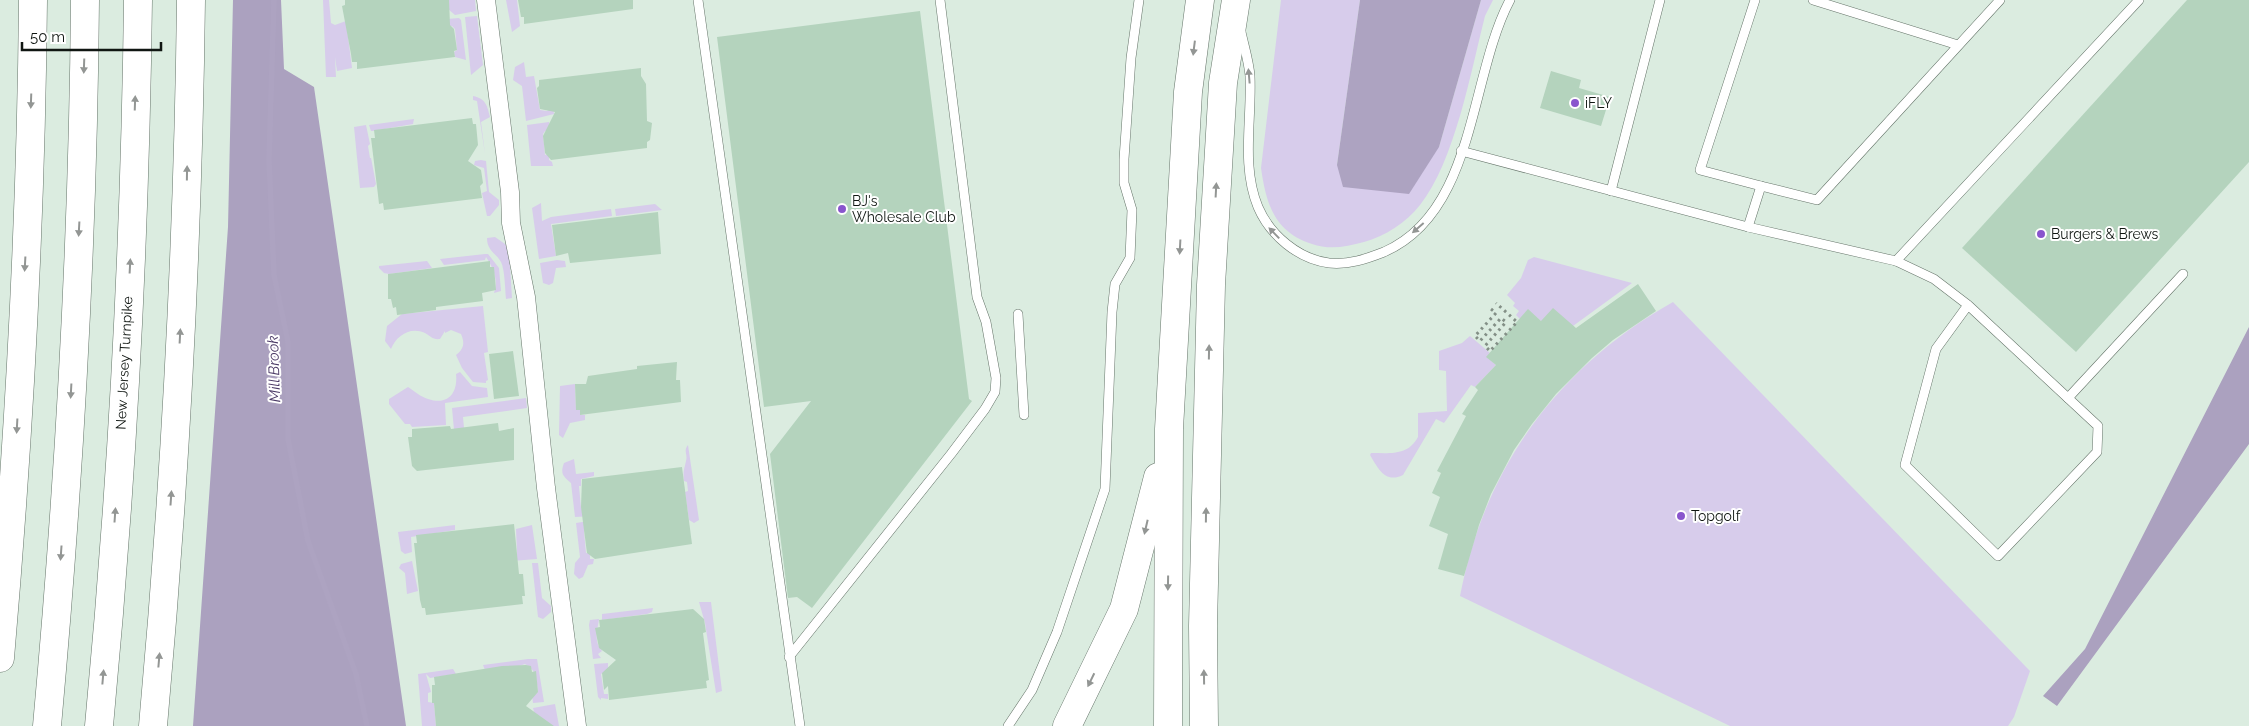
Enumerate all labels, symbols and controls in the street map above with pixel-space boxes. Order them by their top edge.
scale bar [22,20,161,52]
text: 50 m [30,28,65,46]
one-way arrow [1190,41,1198,57]
one-way arrow [80,58,88,74]
one-way arrow [1245,68,1253,84]
one-way arrow [27,93,35,109]
one-way arrow [132,95,140,111]
place label: iFLY [1585,95,1612,111]
marker: iFLY [1569,97,1581,109]
one-way arrow [183,165,191,181]
one-way arrow [1213,182,1221,198]
place label: BJ's Wholesale Club [852,193,956,225]
marker: BJ's Wholesale Club [836,203,848,215]
one-way arrow [74,221,82,237]
one-way arrow [1412,222,1424,234]
place label: Burgers & Brews [2051,226,2159,242]
one-way arrow [1268,227,1280,239]
marker: Burgers & Brews [2035,228,2047,240]
one-way arrow [1175,239,1183,255]
one-way arrow [21,256,29,272]
one-way arrow [126,258,134,274]
street label: New Jersey Turnpike [113,296,135,430]
one-way arrow [176,327,184,343]
water label: Mill Brook [264,335,284,403]
one-way arrow [1205,344,1213,360]
one-way arrow [67,383,75,399]
one-way arrow [13,418,21,434]
one-way arrow [167,490,175,506]
one-way arrow [112,507,120,523]
one-way arrow [1202,507,1210,523]
place label: Topgolf [1691,508,1742,524]
marker: Topgolf [1675,510,1687,522]
one-way arrow [1142,520,1150,535]
one-way arrow [56,545,64,561]
one-way arrow [1164,575,1172,591]
one-way arrow [155,652,163,668]
one-way arrow [100,669,108,685]
one-way arrow [1200,669,1208,685]
one-way arrow [1087,673,1095,687]

